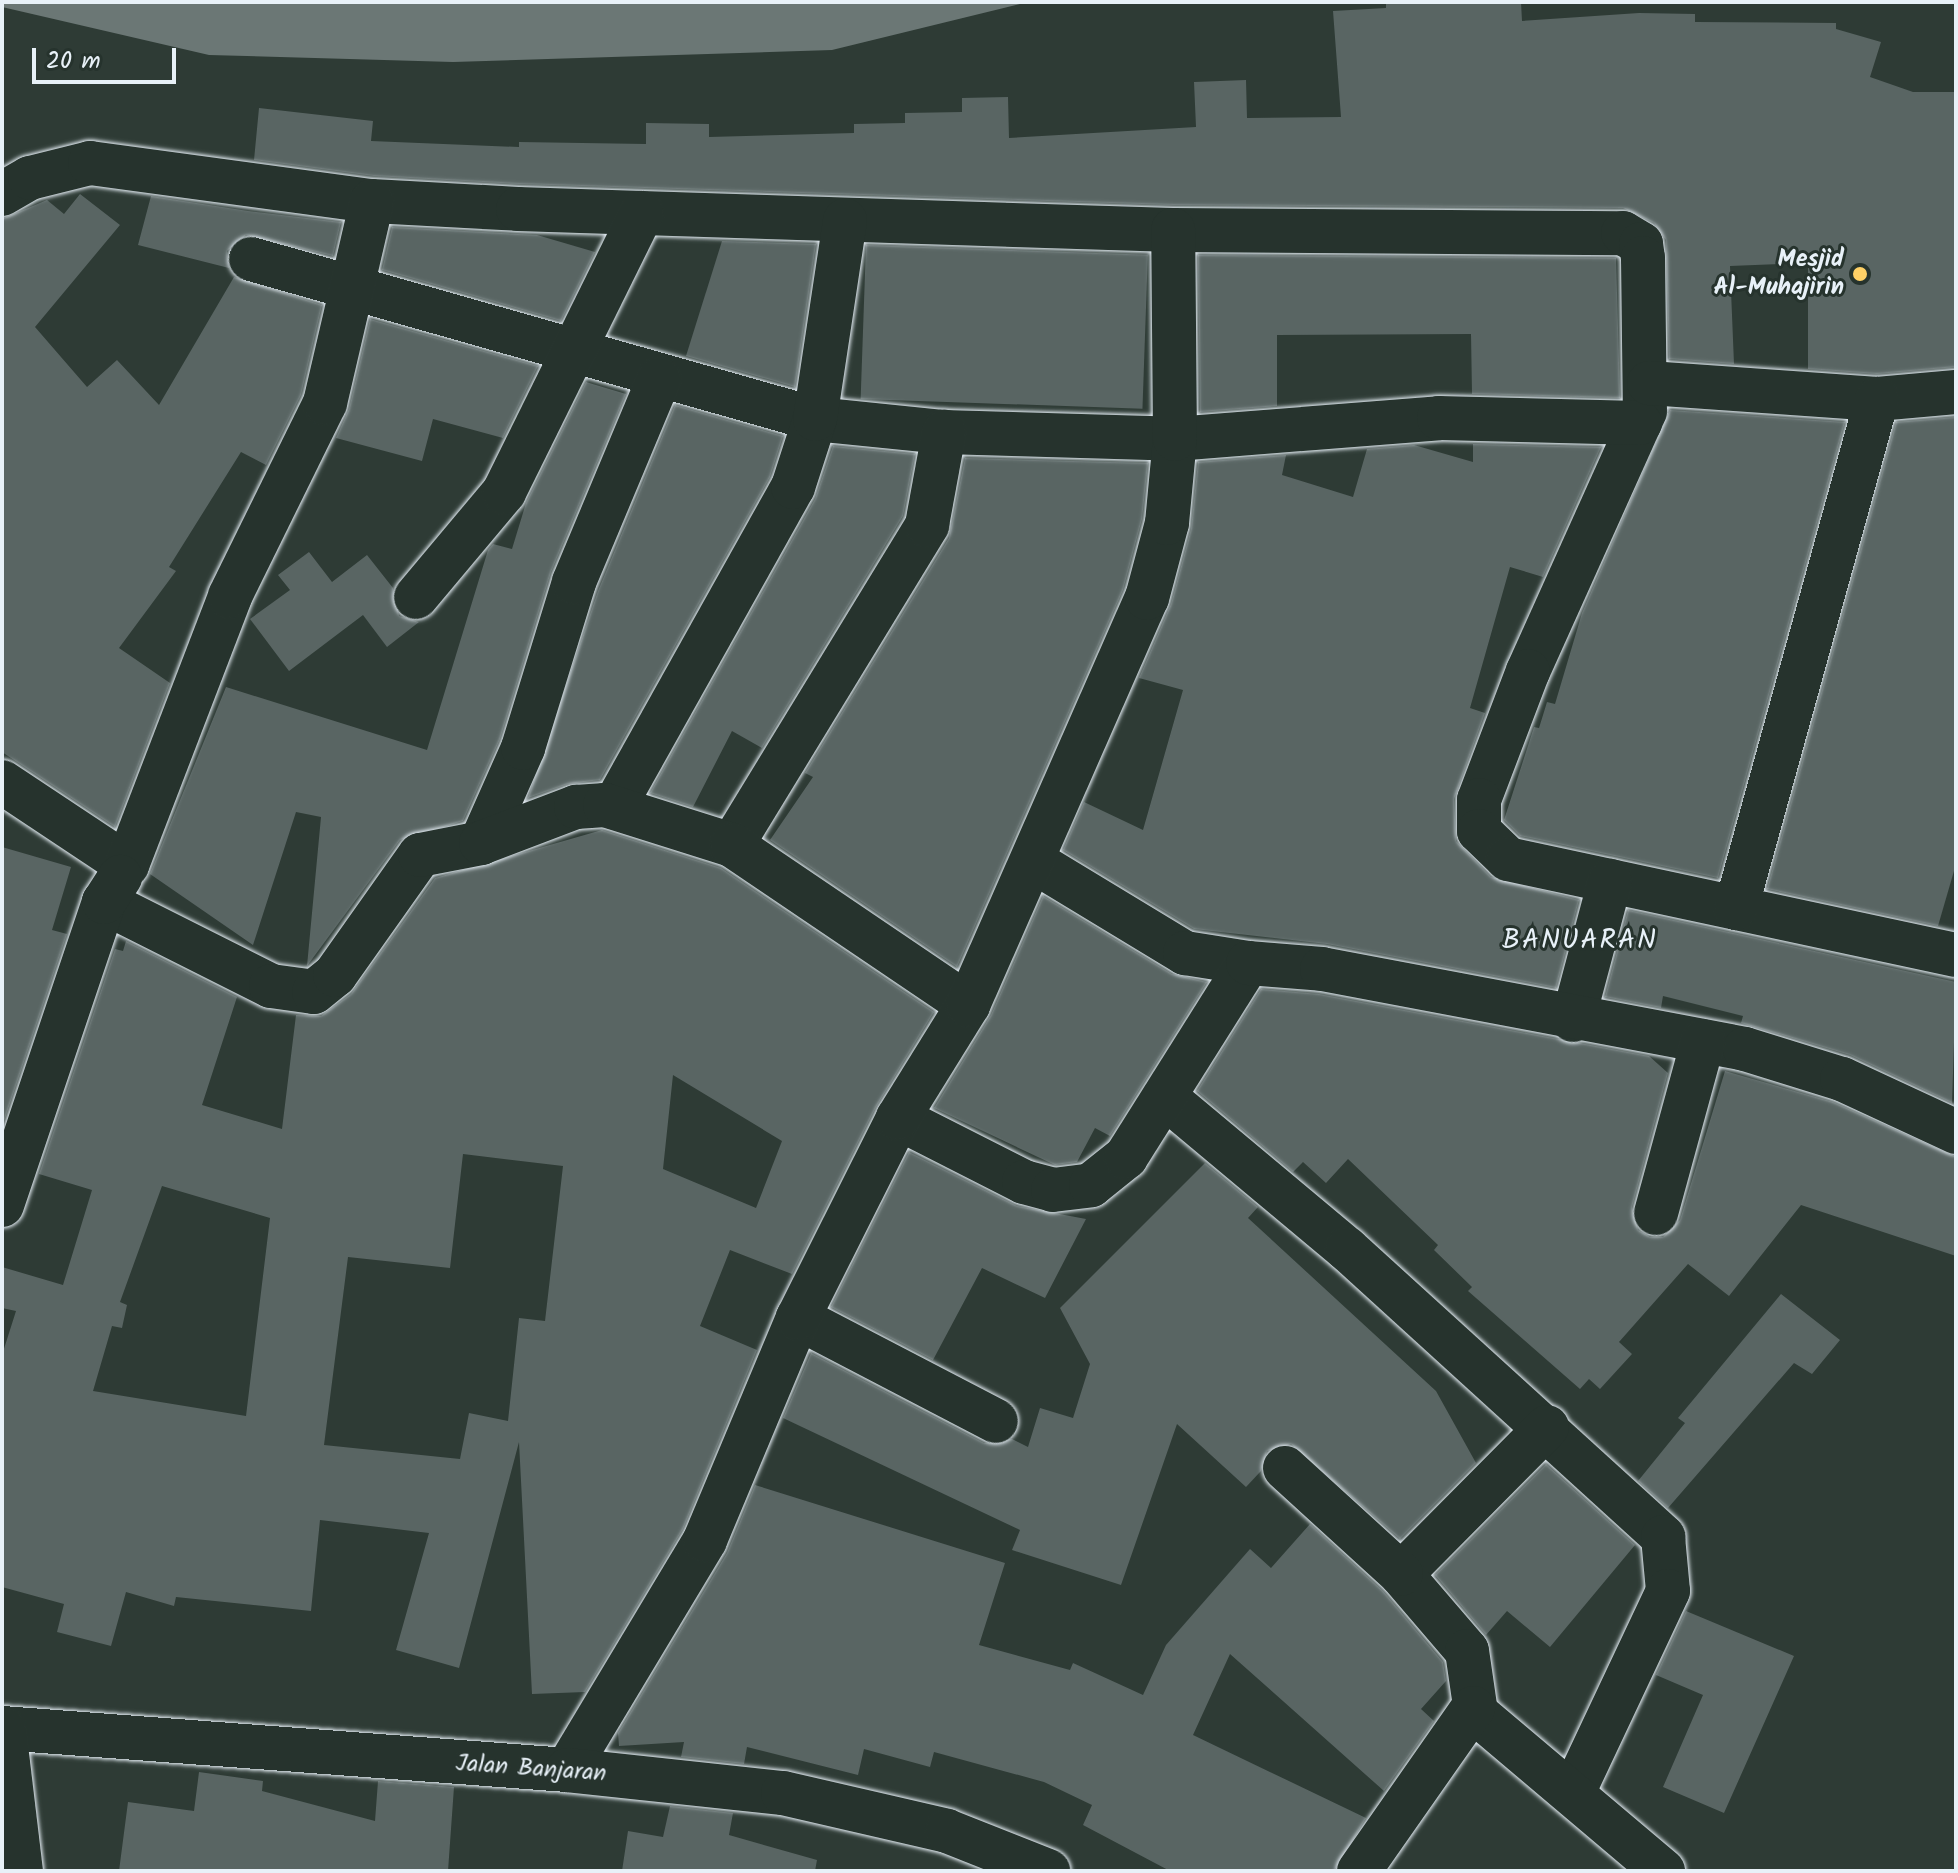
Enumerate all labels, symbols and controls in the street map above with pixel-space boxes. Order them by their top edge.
scale bar [36,32,180,82]
text: 20 m [46,42,101,81]
place label: Mesjid Al-Muhajirin [1713,246,1844,302]
marker: Mesjid Al-Muhajirin [1851,265,1869,283]
district label: BANUARAN [1502,924,1658,958]
street label: Jalan Banjaran [455,1749,607,1789]

